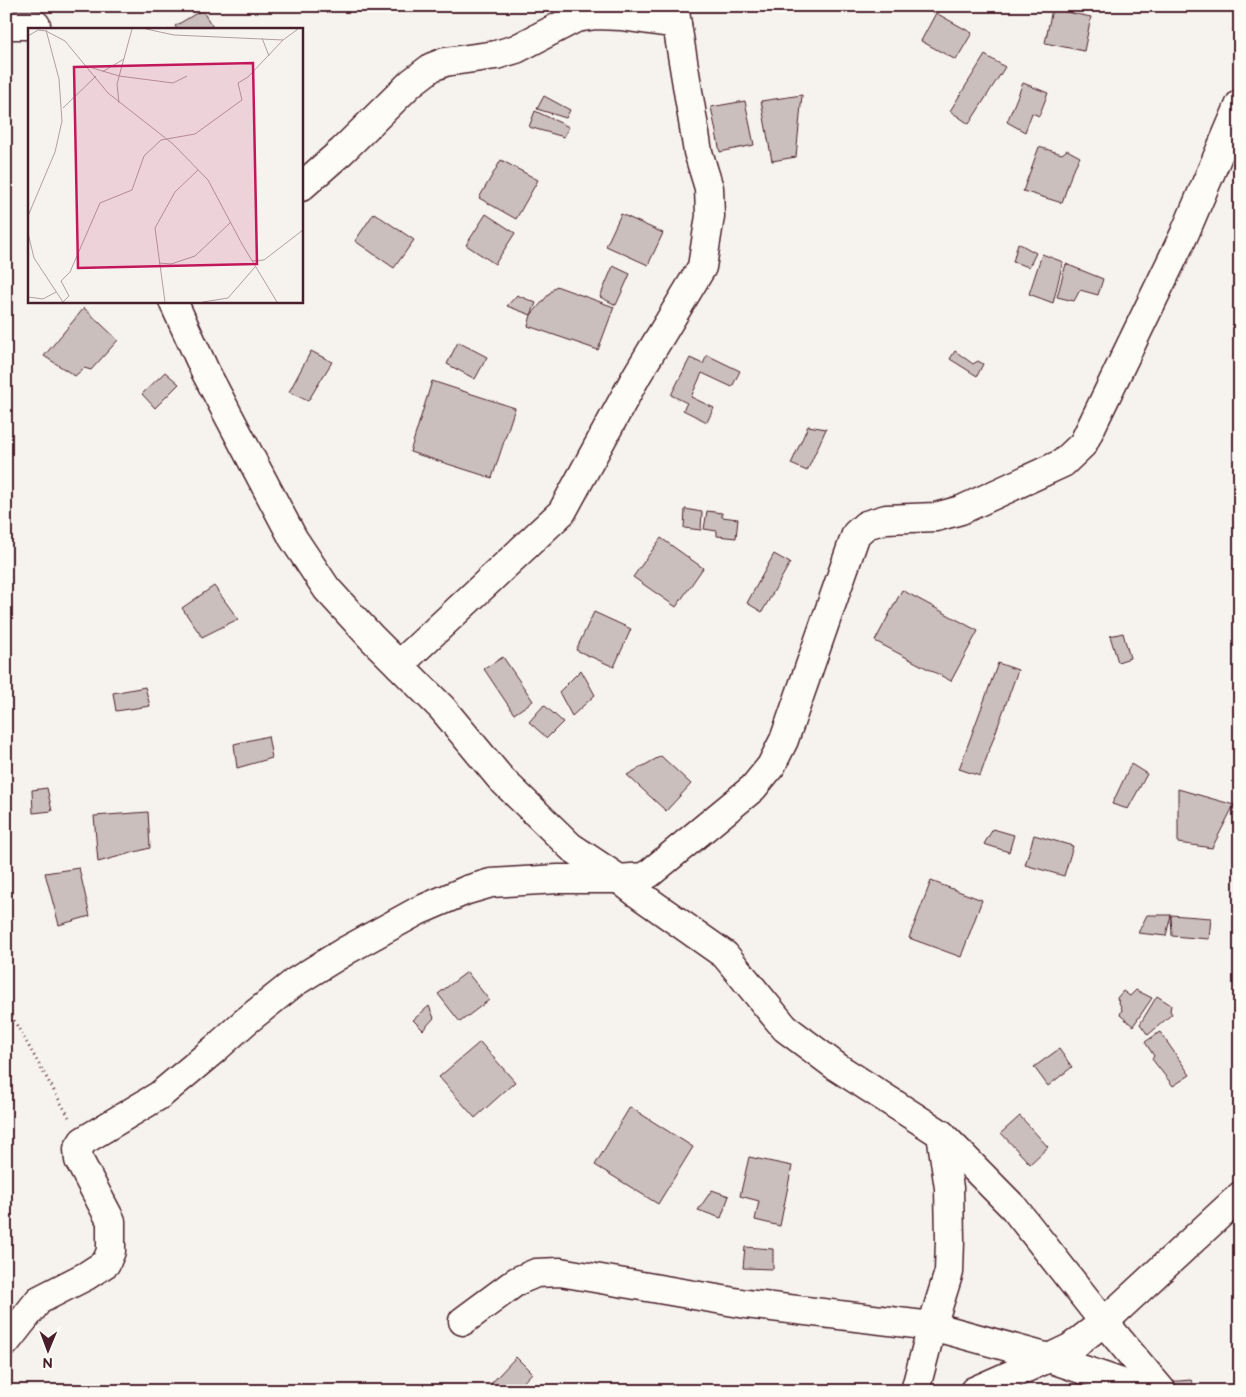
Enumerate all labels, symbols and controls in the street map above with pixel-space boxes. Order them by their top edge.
inset map [28,28,302,302]
north arrow [22,1324,72,1374]
text: N [42,1354,53,1371]

